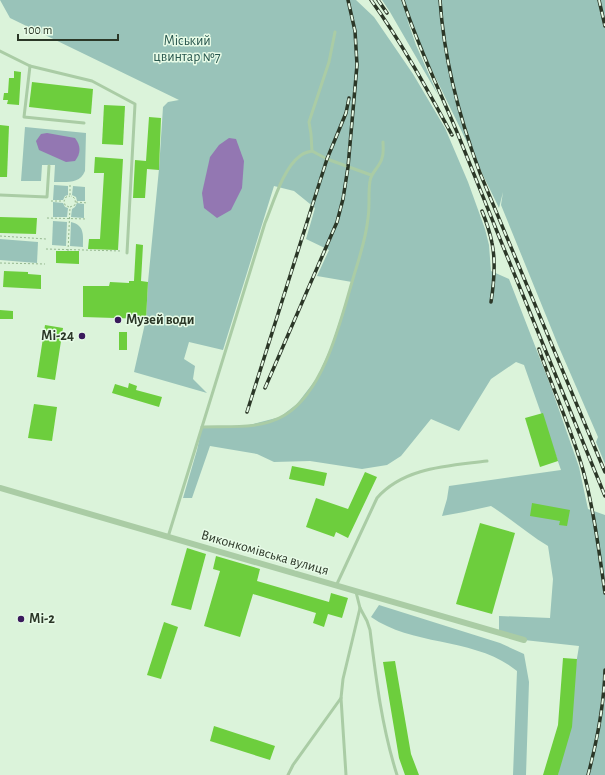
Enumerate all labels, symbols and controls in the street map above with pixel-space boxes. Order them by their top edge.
scale bar [18,16,118,42]
text: 100 m [24,24,52,36]
park label: Міський цвинтар №7 [153,34,221,64]
place label: Музей води [126,313,194,327]
marker: Музей води [113,315,123,325]
place label: Мі-24 [41,329,74,343]
marker: Мі-24 [77,331,87,341]
street label: Виконкомівська вулиця [199,528,331,578]
place label: Мі-2 [29,612,55,626]
marker: Мі-2 [16,614,26,624]

